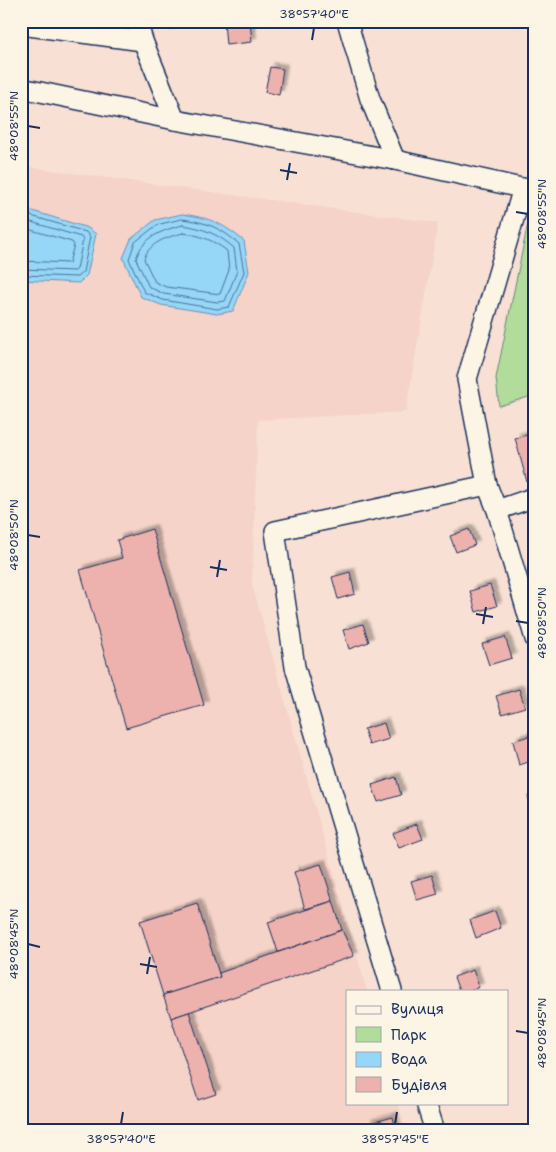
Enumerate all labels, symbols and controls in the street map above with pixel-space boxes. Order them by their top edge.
text: 38°57'40"E [279,6,349,22]
text: 48°08'55"N [6,91,22,161]
text: 48°08'55"N [534,179,550,249]
text: 48°08'50"N [6,499,22,571]
text: 48°08'50"N [534,587,550,659]
text: 48°08'45"N [6,909,22,980]
legend [346,990,508,1104]
text: 48°08'45"N [534,998,550,1069]
text: Вулиця [391,999,444,1019]
text: Парк [391,1025,427,1045]
text: Вода [391,1049,428,1069]
text: Будівля [391,1075,447,1095]
text: 38°57'40"E [86,1131,156,1147]
text: 38°57'45"E [361,1131,429,1147]

